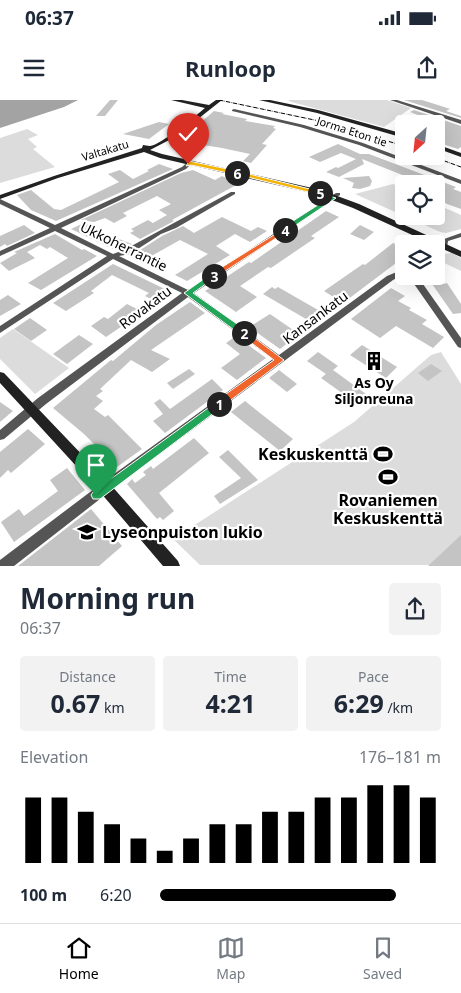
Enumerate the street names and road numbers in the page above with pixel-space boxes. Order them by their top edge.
street label: Jorma Eton tie [314,112,389,149]
street label: Valtakatu [80,136,130,164]
street label: Ukkoherrantie [77,217,171,275]
street label: Rovakatu [115,281,175,333]
street label: Kansankatu [278,286,352,348]

